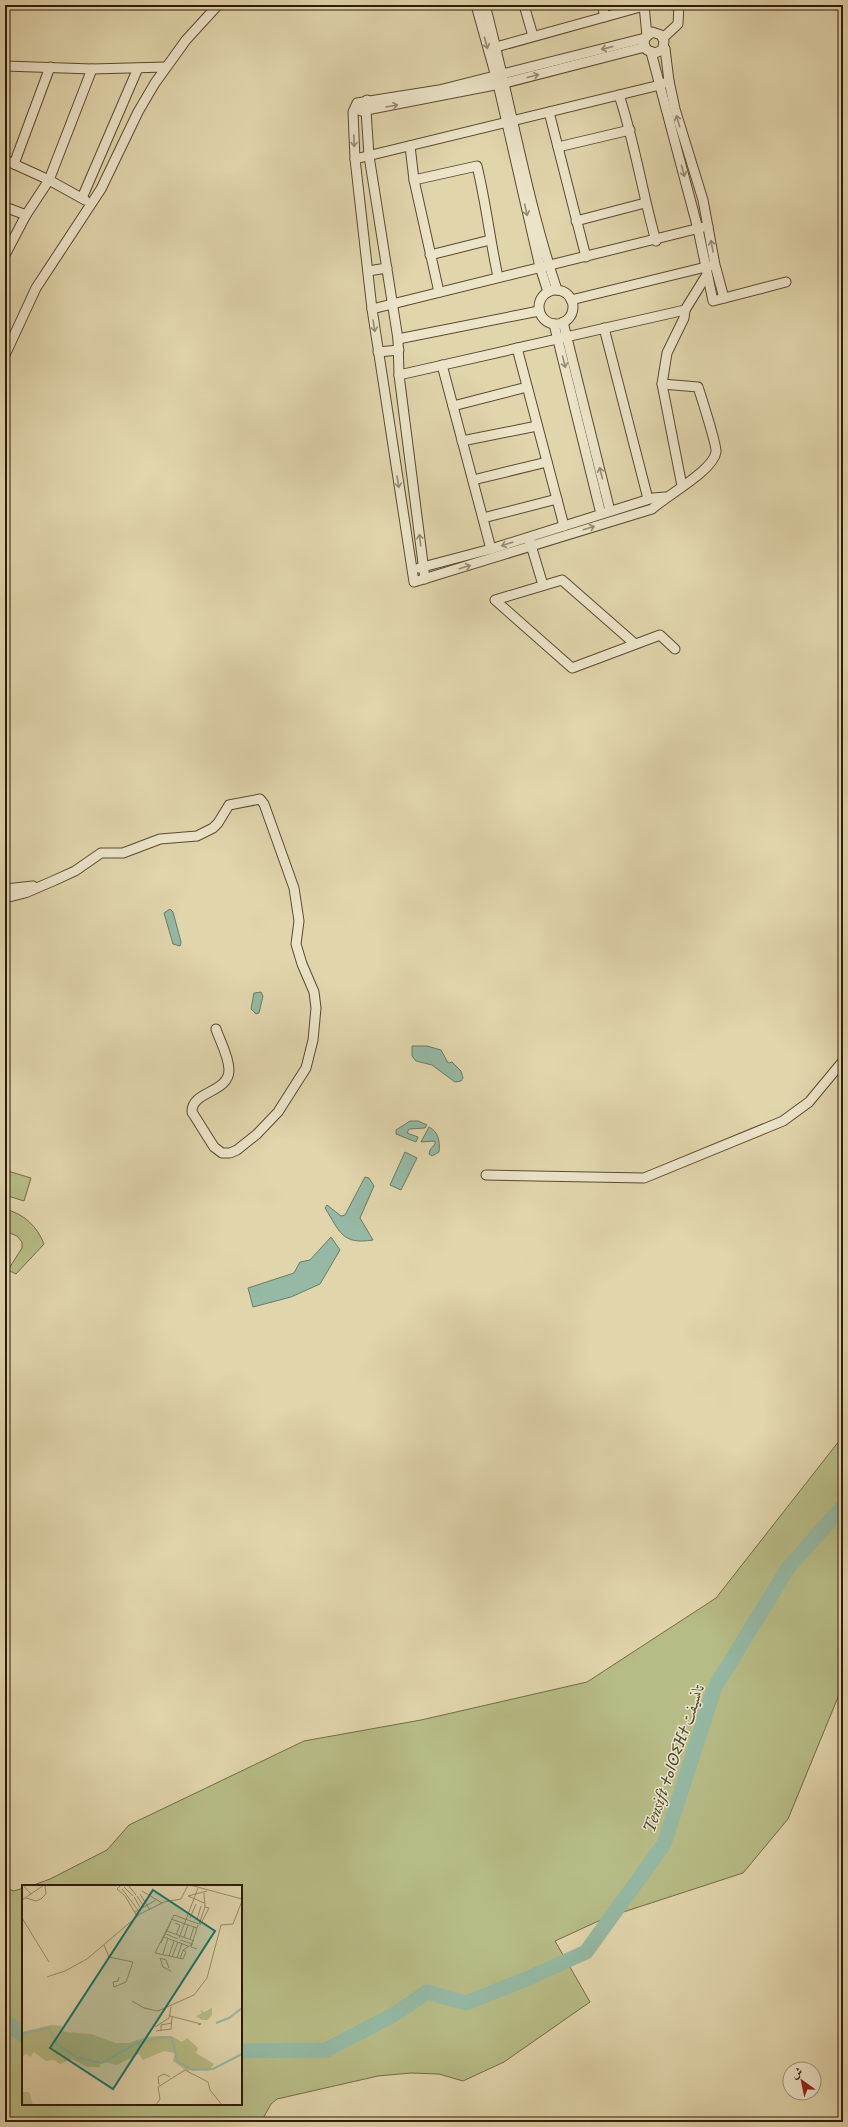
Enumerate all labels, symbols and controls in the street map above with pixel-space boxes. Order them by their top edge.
one-way arrow [483,36,490,49]
one-way arrow [601,44,614,52]
one-way arrow [526,72,539,79]
one-way arrow [385,101,398,109]
one-way arrow [674,115,681,128]
one-way arrow [351,134,358,147]
one-way arrow [679,164,687,177]
one-way arrow [523,203,531,216]
one-way arrow [707,240,715,253]
one-way arrow [370,319,378,332]
one-way arrow [560,355,568,368]
one-way arrow [596,467,604,480]
one-way arrow [394,475,402,488]
one-way arrow [582,524,595,531]
one-way arrow [416,534,424,547]
one-way arrow [501,541,514,548]
one-way arrow [458,563,471,570]
water label: Tensift ⵜⴰⵏⵙⵉⴼⵜ تانسيفت [640,1681,708,1835]
inset map [22,1885,242,2105]
north arrow [782,2061,822,2101]
text: ش [789,2065,805,2081]

